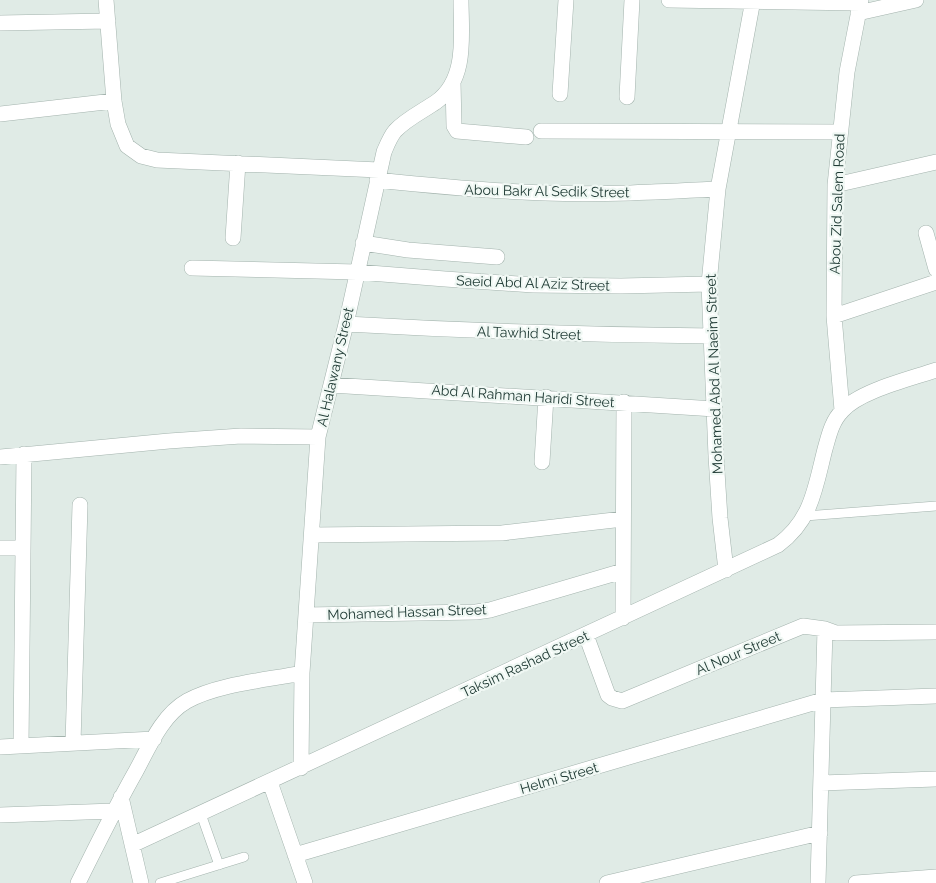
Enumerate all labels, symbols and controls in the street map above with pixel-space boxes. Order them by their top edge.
street label: Abou Zid Salem Road [827,133,847,275]
street label: Abou Bakr Al Sedik Street [464,182,630,200]
street label: Saeid Abd Al Aziz Street [456,272,610,294]
street label: Mohamed Abd Al Naeim Street [702,273,725,474]
street label: Al Halawany Street [313,305,357,428]
street label: Al Tawhid Street [477,323,582,343]
street label: Abd Al Rahman Haridi Street [431,382,615,410]
street label: Mohamed Hassan Street [327,601,487,623]
street label: Taksim Rashad Street [459,627,592,701]
street label: Al Nour Street [693,628,783,678]
street label: Helmi Street [518,759,600,797]

